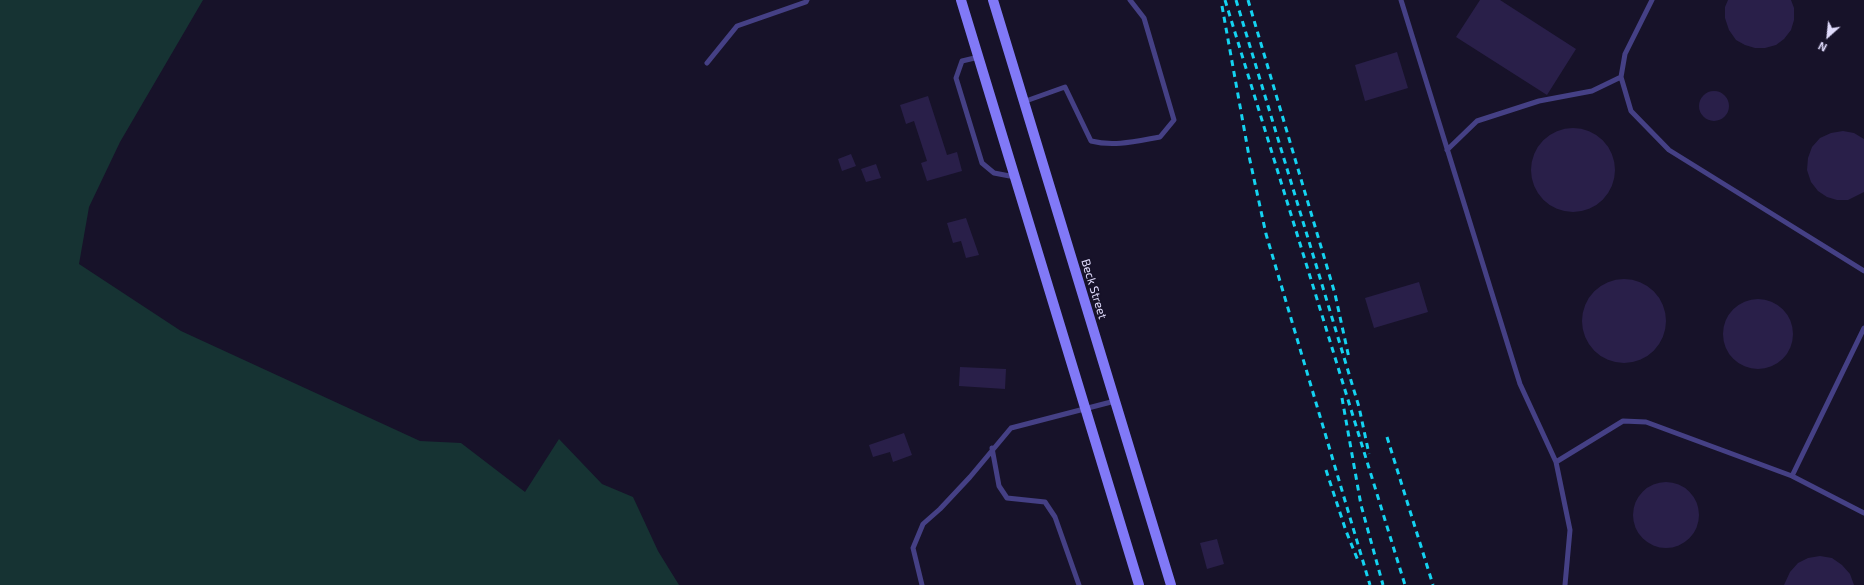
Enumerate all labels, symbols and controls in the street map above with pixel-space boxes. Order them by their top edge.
north arrow [1808,16,1848,56]
text: N [1816,40,1829,55]
street label: Beck Street [1078,257,1110,321]

